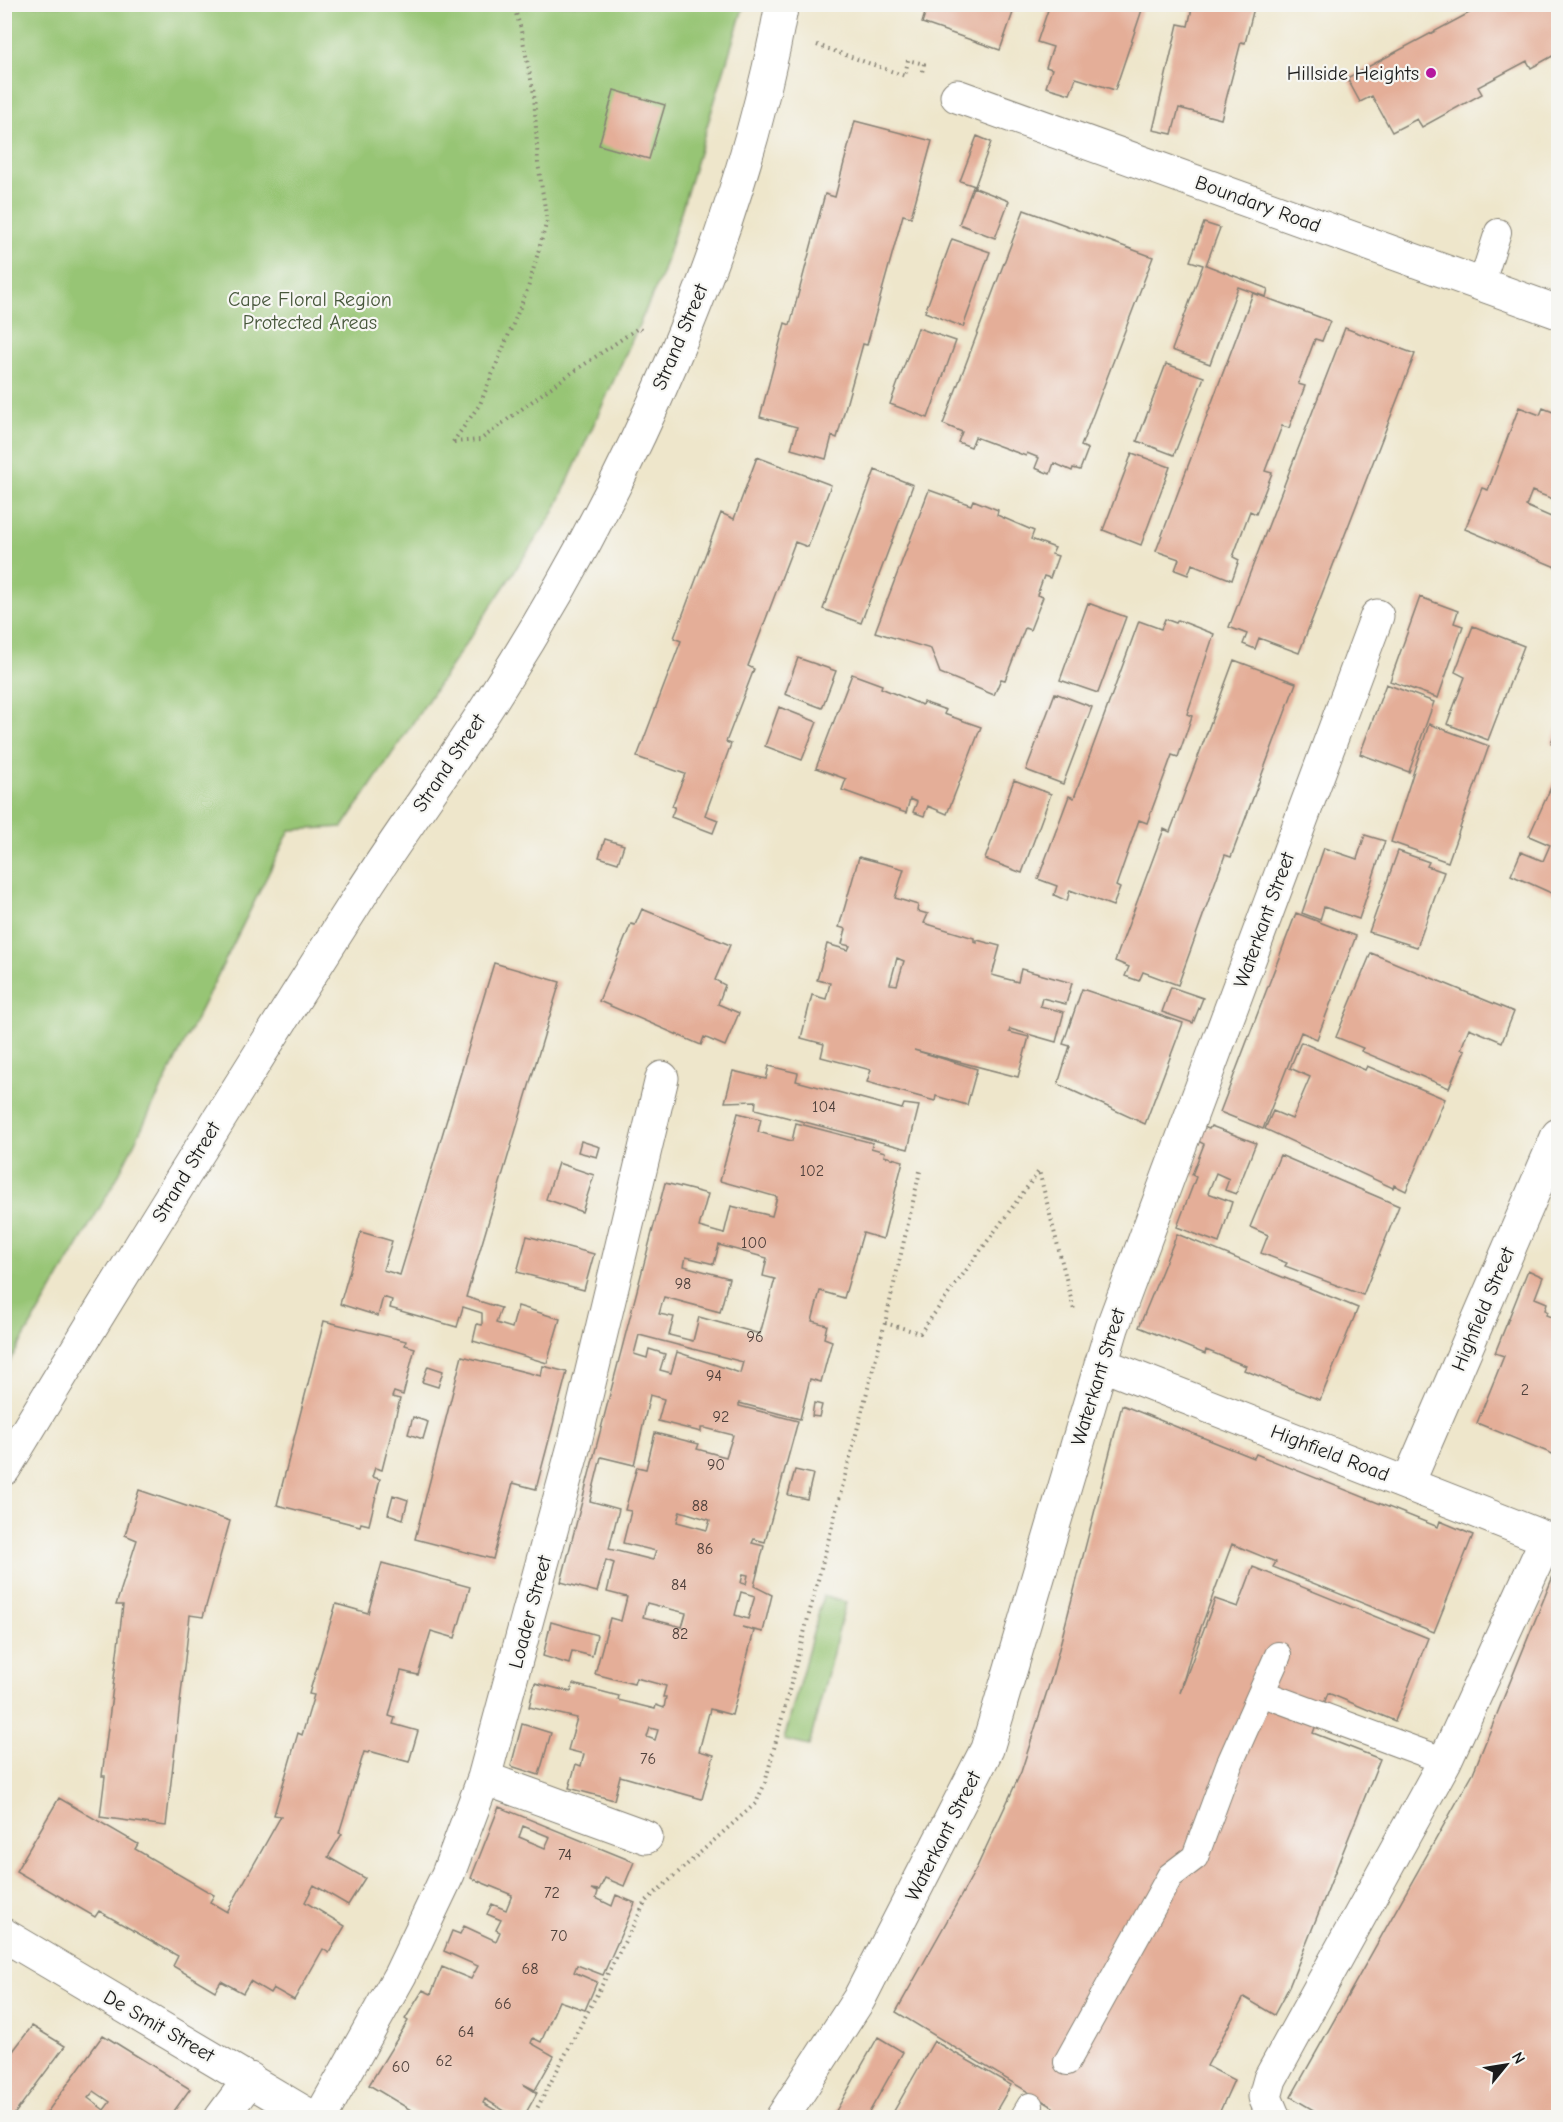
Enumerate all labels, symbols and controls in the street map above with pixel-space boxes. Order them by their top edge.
place label: Hillside Heights [1287,62,1419,85]
marker: Hillside Heights [1424,66,1438,80]
street label: Boundary Road [1192,171,1324,237]
street label: Strand Street [647,279,713,394]
park label: Cape Floral Region Protected Areas [228,288,392,334]
street label: Strand Street [408,709,491,816]
street label: Waterkant Street [1229,848,1300,991]
house number: 104 [812,1098,836,1116]
street label: Strand Street [147,1117,226,1226]
house number: 102 [800,1162,824,1180]
house number: 100 [741,1234,767,1252]
street label: Highfield Street [1447,1242,1520,1374]
house number: 98 [675,1275,691,1293]
street label: Waterkant Street [1066,1304,1130,1449]
house number: 96 [746,1328,764,1346]
house number: 94 [706,1367,722,1385]
house number: 2 [1521,1381,1529,1399]
house number: 92 [713,1408,729,1426]
street label: Highfield Road [1267,1420,1393,1486]
house number: 90 [707,1456,725,1474]
house number: 88 [692,1497,708,1515]
house number: 86 [697,1540,713,1558]
street label: Loader Street [504,1552,556,1671]
house number: 84 [671,1576,687,1594]
house number: 82 [672,1625,688,1643]
house number: 76 [640,1750,656,1768]
street label: Waterkant Street [900,1766,986,1905]
house number: 74 [558,1846,572,1864]
house number: 72 [544,1884,560,1902]
house number: 70 [550,1927,568,1945]
house number: 68 [522,1960,538,1978]
street label: De Smit Street [100,1985,219,2068]
house number: 66 [494,1995,512,2013]
house number: 64 [458,2023,474,2041]
north arrow [1476,2035,1536,2095]
text: N [1508,2049,1529,2067]
house number: 62 [435,2052,453,2070]
house number: 60 [392,2058,410,2076]

